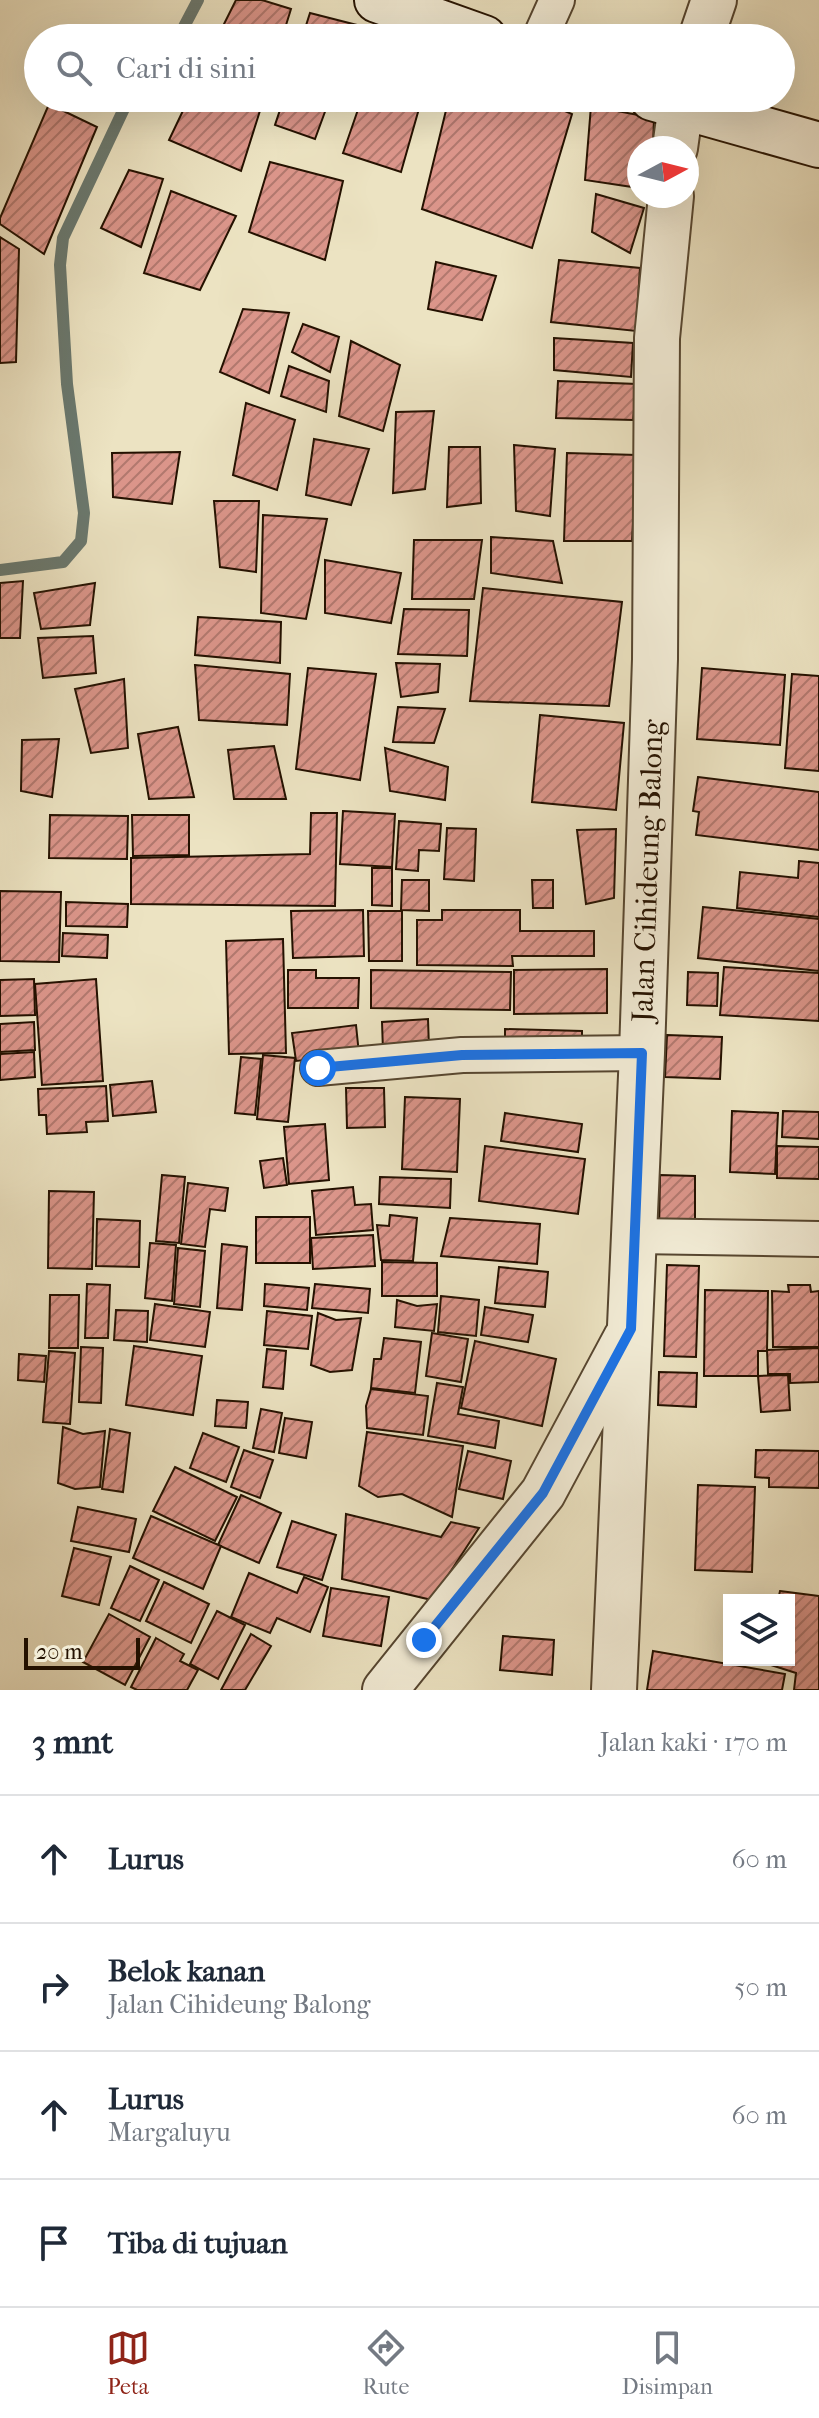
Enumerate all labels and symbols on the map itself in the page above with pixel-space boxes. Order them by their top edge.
north arrow [627,136,699,208]
street label: Jalan Cihideung Balong [625,718,671,1025]
route start [300,1050,336,1086]
route end [406,1622,442,1658]
scale bar [24,1634,140,1670]

